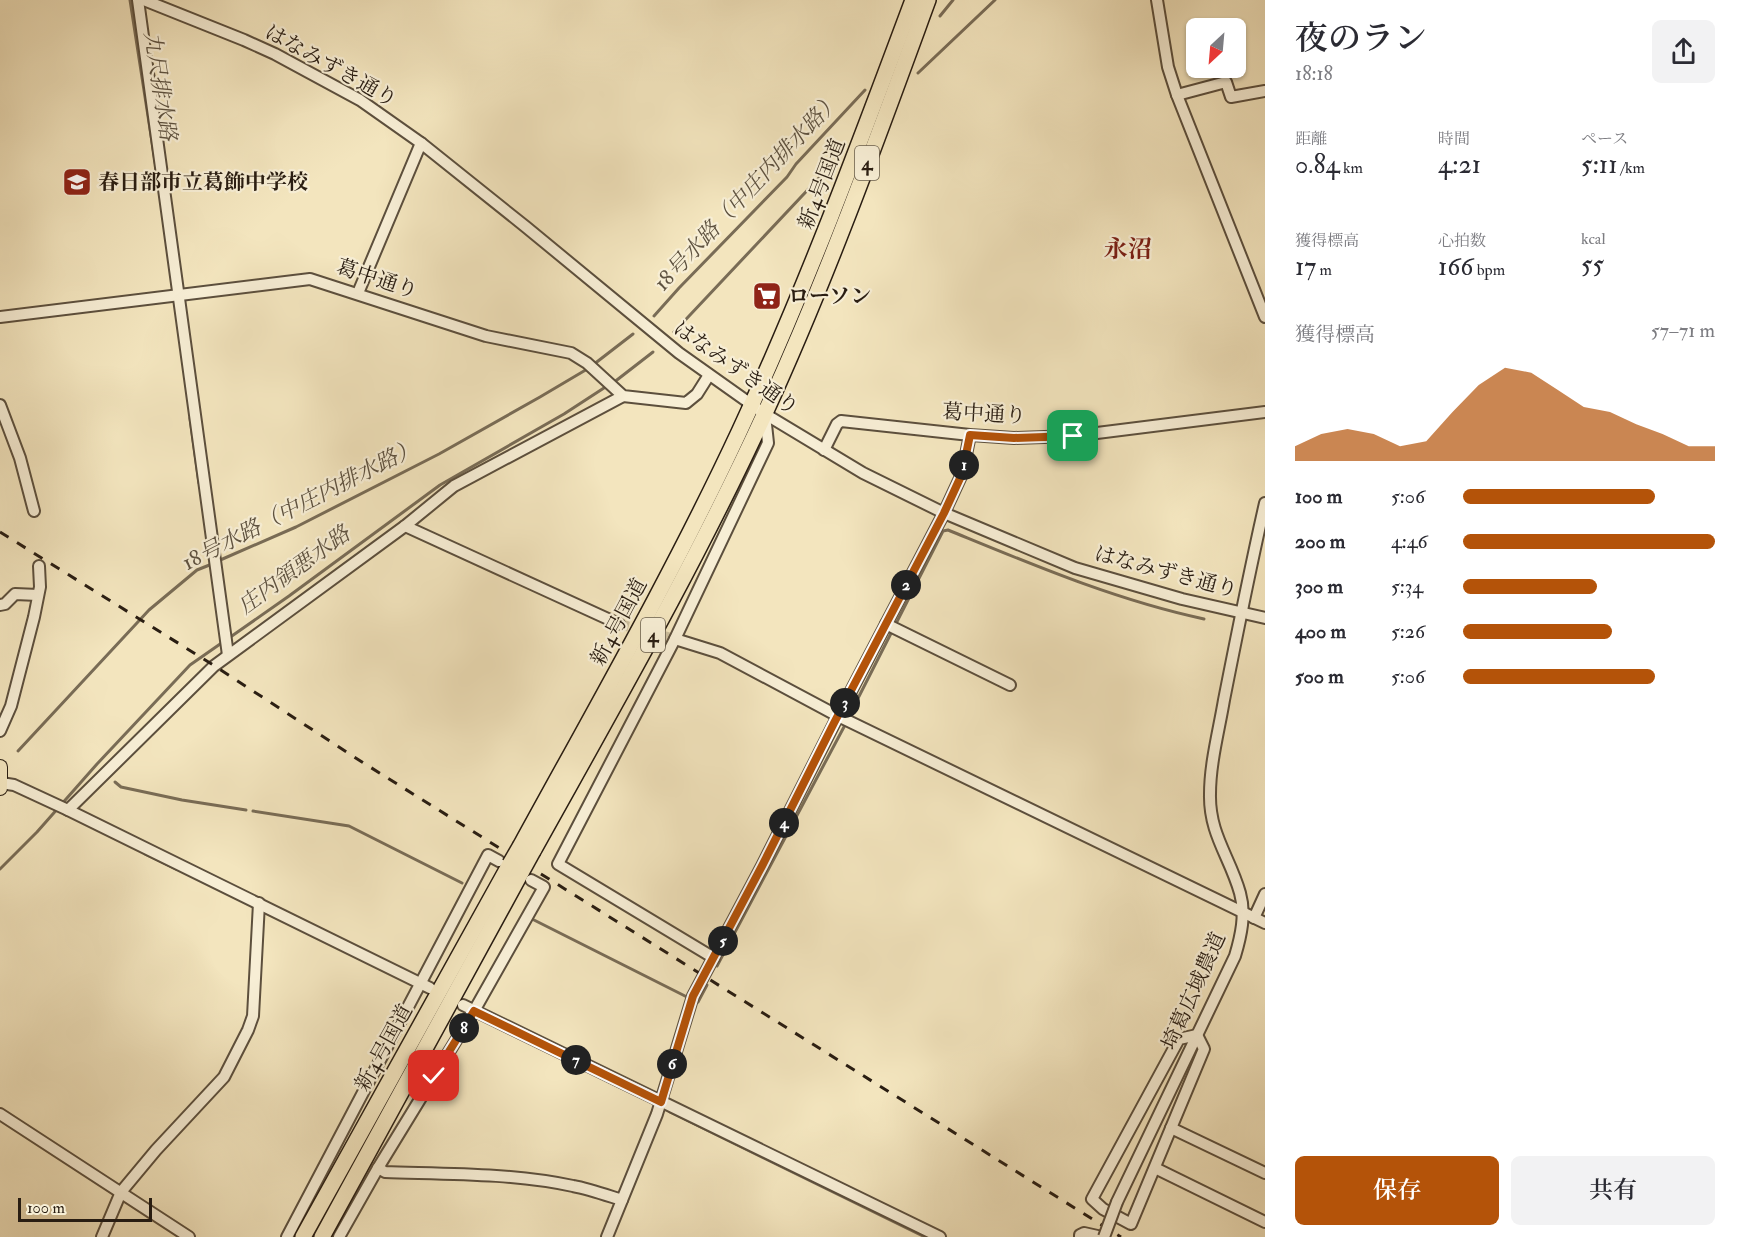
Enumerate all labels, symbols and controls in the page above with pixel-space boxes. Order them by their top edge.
north arrow [1186,18,1246,78]
map controls [1186,18,1246,78]
text: 夜のラン [1295,18,1427,59]
street label: はなみずき通り [260,19,402,113]
button: share [1652,20,1715,83]
water label: 九尺排水路 [138,29,183,144]
text: 18:18 [1295,61,1333,86]
water label: 18号水路（中庄内排水路） [648,87,846,297]
text: 距離 [1295,129,1327,149]
text: 時間 [1438,129,1470,149]
text: ペース [1581,129,1628,149]
street label: 新4号国道 [792,135,852,233]
road number: 4 [855,146,879,180]
text: 0.84 [1295,149,1340,181]
text: 4:21 [1438,149,1481,181]
text: 5:11 [1581,149,1617,181]
text: km [1340,158,1363,178]
text: /km [1617,158,1645,178]
school or university icon: 春日部市立葛飾中学校 [61,166,93,198]
place label: 春日部市立葛飾中学校 [98,169,308,196]
text: kcal [1581,229,1606,249]
text: 獲得標高 [1295,231,1359,251]
text: 心拍数 [1438,231,1486,251]
district label: 永沼 [1104,234,1152,265]
text: 55 [1581,249,1604,281]
text: 17 [1295,251,1316,283]
text: 166 [1438,251,1473,283]
street label: 葛中通り [333,253,421,305]
text: m [1316,260,1332,280]
text: bpm [1473,260,1505,280]
supermarket icon: ローソン [751,280,783,312]
place label: ローソン [788,283,871,310]
street label: はなみずき通り [668,315,804,421]
text: 57–71 m [1651,318,1715,343]
text: 獲得標高 [1295,322,1375,347]
street label: 葛中通り [941,398,1027,430]
pin [1047,410,1098,461]
icon: arrive [1056,419,1089,452]
water label: 18号水路（中庄内排水路） [178,433,422,577]
pin: 1 [949,450,979,480]
text: 1 [961,455,967,475]
text: 100 m [1295,484,1342,509]
text: 5:06 [1391,484,1425,509]
water label: 庄内領悪水路 [232,519,357,620]
text: 200 m [1295,529,1345,554]
text: 4:46 [1391,529,1428,554]
street label: はなみずき通り [1092,540,1240,604]
pin: 2 [891,570,921,600]
street label: 新4号国道 [585,574,653,670]
text: 300 m [1295,574,1343,599]
text: 5:34 [1391,574,1423,599]
text: 2 [902,575,910,595]
road number: 4 [641,618,665,652]
text: 400 m [1295,619,1346,644]
text: 5:26 [1391,619,1425,644]
text: 500 m [1295,664,1344,689]
text: 5:06 [1391,664,1425,689]
pin: 3 [830,688,860,718]
text: 3 [842,693,848,713]
pin: 4 [769,808,799,838]
text: 4 [780,813,788,833]
pin: 5 [708,926,738,956]
street label: 埼葛広域農道 [1156,928,1232,1054]
text: 5 [719,931,727,951]
street label: 新4号国道 [349,1000,419,1096]
pin: 8 [449,1013,479,1043]
text: 8 [460,1018,468,1038]
pin: 7 [561,1045,591,1075]
pin: 6 [657,1049,687,1079]
pin [408,1050,459,1101]
text: 7 [572,1050,580,1070]
text: 6 [668,1054,676,1074]
icon: check [417,1059,450,1092]
button: 保存 [1295,1156,1499,1225]
button: 共有 [1511,1156,1715,1225]
scale bar [18,1195,152,1222]
text: 100 m [27,1198,65,1218]

